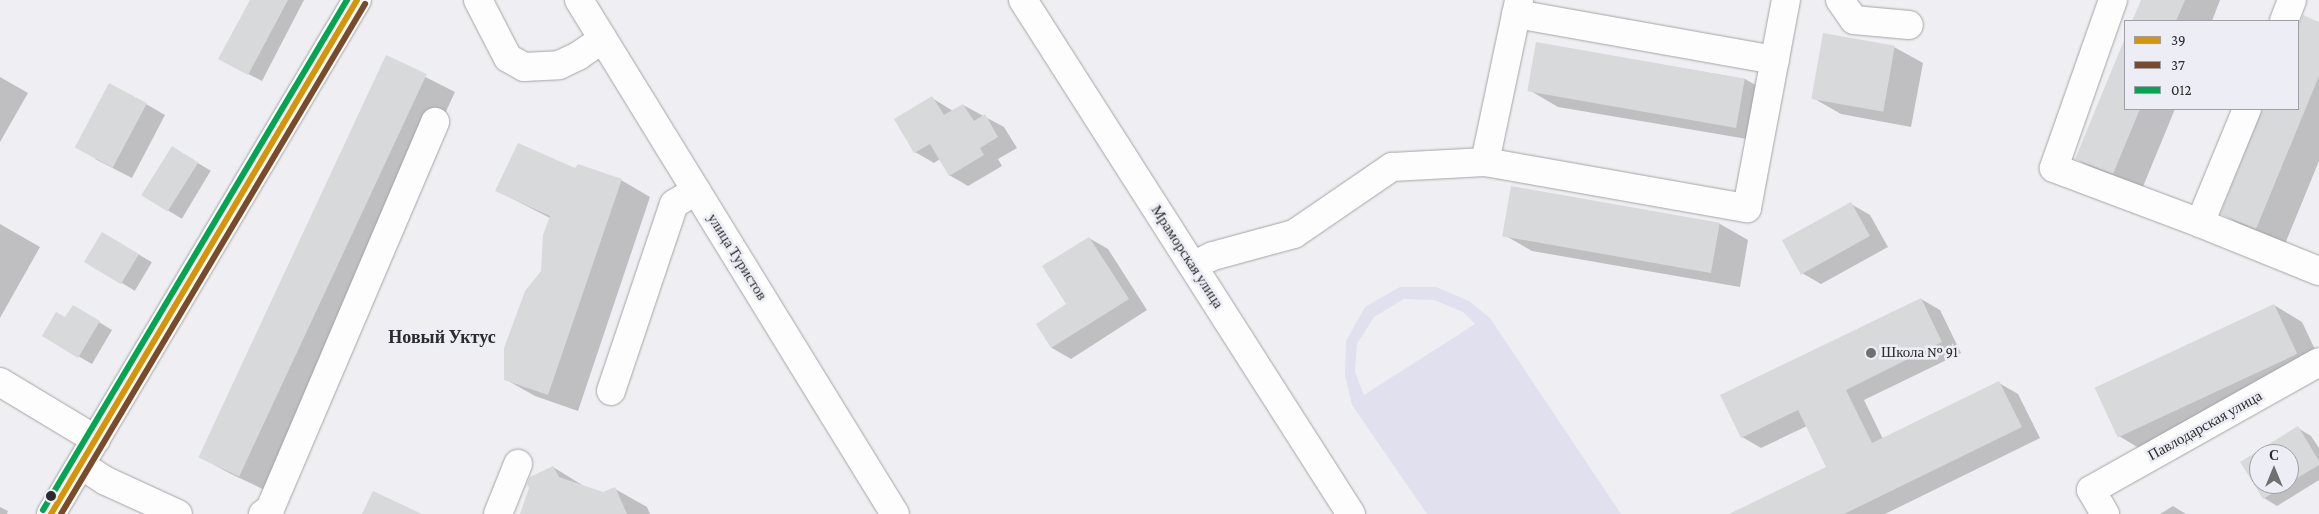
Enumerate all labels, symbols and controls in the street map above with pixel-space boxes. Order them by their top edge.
legend [2124,20,2299,110]
text: 39 [2171,32,2186,48]
text: 37 [2171,57,2185,73]
text: 012 [2171,82,2192,98]
street label: Мраморская улица [1147,202,1227,312]
street label: улица Туристов [703,210,771,304]
district label: Новый Уктус [388,326,496,348]
place label: Школа № 91 [1881,344,1958,362]
marker: Школа № 91 [1865,347,1877,359]
street label: Павлодарская улица [2145,387,2265,465]
north arrow [2249,444,2299,494]
text: С [2269,447,2279,463]
unlabelled marker [46,491,56,501]

